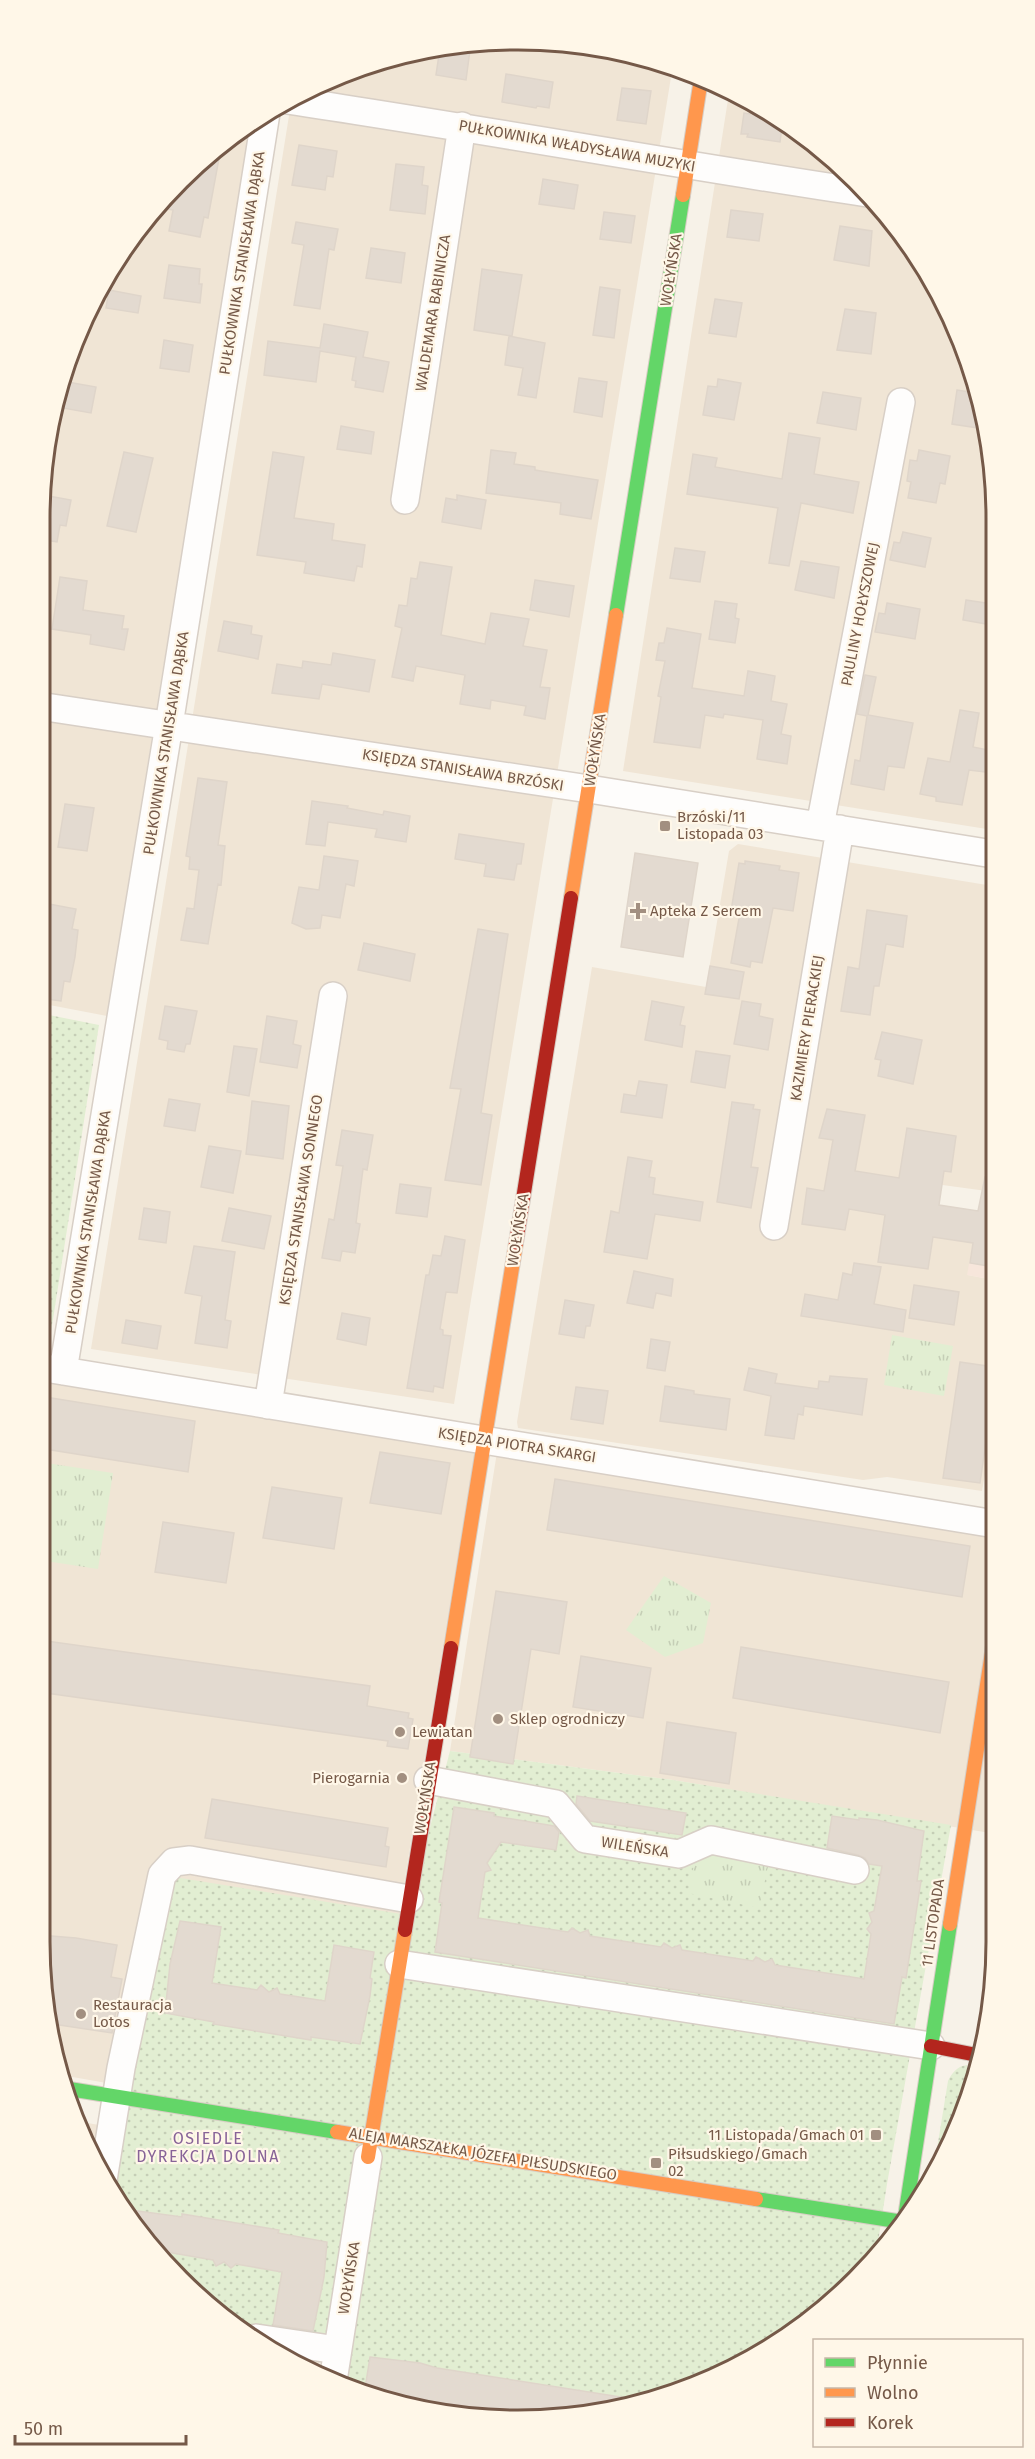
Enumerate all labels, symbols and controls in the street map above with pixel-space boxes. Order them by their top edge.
street label: PUŁKOWNIKA WŁADYSŁAWA MUZYKI [457,116,697,176]
street label: PUŁKOWNIKA STANISŁAWA DĄBKA [215,150,269,376]
street label: WOŁYŃSKA [656,232,686,308]
street label: WALDEMARA BABINICZA [412,233,454,393]
street label: PAULINY HOŁYSZOWEJ [837,541,883,687]
street label: PUŁKOWNIKA STANISŁAWA DĄBKA [139,630,193,856]
street label: WOŁYŃSKA [580,712,610,788]
street label: KSIĘDZA STANISŁAWA BRZÓSKI [361,745,565,795]
place label: Brzóski/11 Listopada 03 [677,808,763,843]
marker: Brzóski/11 Listopada 03 [658,819,672,833]
place label: Apteka Z Sercem [650,902,762,920]
marker: Apteka Z Sercem [631,904,645,918]
street label: KAZIMIERY PIERACKIEJ [787,954,827,1102]
street label: KSIĘDZA STANISŁAWA SONNEGO [275,1093,327,1307]
street label: PUŁKOWNIKA STANISŁAWA DĄBKA [61,1109,115,1335]
street label: WOŁYŃSKA [503,1192,533,1268]
street label: KSIĘDZA PIOTRA SKARGI [437,1424,597,1466]
place label: Sklep ogrodniczy [510,1710,626,1728]
marker: Sklep ogrodniczy [491,1712,505,1726]
place label: Lewiatan [412,1723,473,1741]
marker: Lewiatan [393,1725,407,1739]
street label: WOŁYŃSKA [410,1760,440,1836]
place label: Pierogarnia [312,1769,390,1787]
marker: Pierogarnia [395,1771,409,1785]
street label: WILEŃSKA [600,1833,670,1861]
street label: 11 LISTOPADA [918,1877,948,1968]
place label: Restauracja Lotos [93,1996,172,2031]
marker: Restauracja Lotos [74,2007,88,2021]
street label: ALEJA MARSZAŁKA JÓZEFA PIŁSUDSKIEGO [348,2124,618,2184]
place label: 11 Listopada/Gmach 01 [708,2126,864,2144]
marker: 11 Listopada/Gmach 01 [869,2128,883,2142]
district label: OSIEDLE DYREKCJA DOLNA [136,2129,280,2166]
place label: Piłsudskiego/Gmach 02 [668,2145,808,2180]
marker: Piłsudskiego/Gmach 02 [649,2156,663,2170]
street label: WOŁYŃSKA [334,2240,364,2316]
legend [813,2339,1023,2447]
text: Płynnie [867,2352,928,2374]
text: Wolno [867,2382,919,2404]
scale bar [15,2408,186,2446]
text: Korek [867,2412,914,2434]
text: 50 m [24,2418,63,2440]

